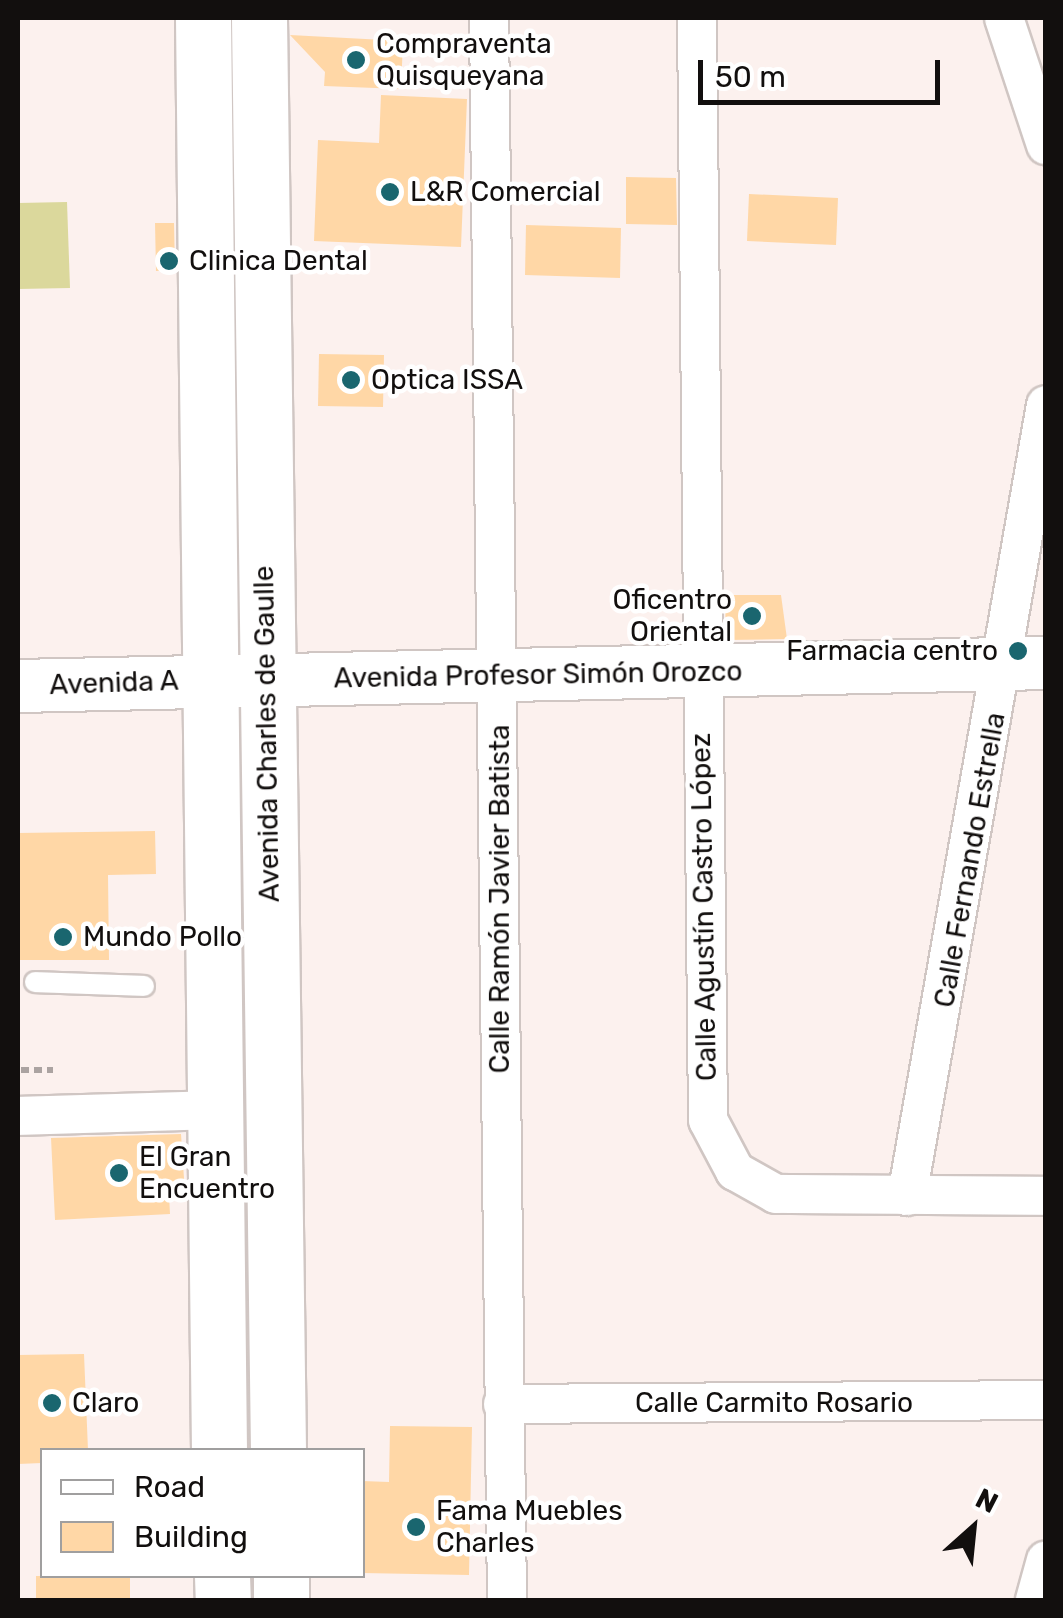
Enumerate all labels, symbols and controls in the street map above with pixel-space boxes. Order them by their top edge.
place label: Compraventa Quisqueyana [376,27,552,93]
scale bar [703,40,946,102]
marker: Compraventa Quisqueyana [345,49,367,71]
text: 50 m [715,59,786,95]
place label: L&R Comercial [410,175,601,209]
marker: L&R Comercial [379,181,401,203]
place label: Clinica Dental [189,244,368,278]
marker: Clinica Dental [158,250,180,272]
place label: Optica ISSA [371,363,523,397]
marker: Optica ISSA [340,369,362,391]
street label: Avenida Charles de Gaulle [247,565,287,903]
place label: Oficentro Oriental [612,583,732,649]
marker: Oficentro Oriental [741,605,763,627]
place label: Farmacia centro [786,634,998,668]
marker: Farmacia centro [1007,640,1029,662]
street label: Avenida Profesor Simón Orozco [333,655,743,695]
street label: Avenida A [48,664,180,702]
street label: Calle Fernando Estrella [928,710,1012,1010]
street label: Calle Ramón Javier Batista [483,724,517,1074]
street label: Calle Agustín Castro López [684,732,724,1082]
place label: Mundo Pollo [83,920,242,954]
marker: Mundo Pollo [52,926,74,948]
place label: El Gran Encuentro [139,1140,275,1206]
marker: El Gran Encuentro [108,1162,130,1184]
place label: Claro [72,1386,139,1420]
street label: Calle Carmito Rosario [635,1386,913,1420]
marker: Claro [41,1392,63,1414]
legend [40,1448,365,1578]
text: Road [134,1469,205,1505]
north arrow [923,1478,1023,1578]
text: N [970,1482,1003,1520]
place label: Fama Muebles Charles [436,1494,622,1560]
marker: Fama Muebles Charles [405,1516,427,1538]
text: Building [134,1519,248,1555]

